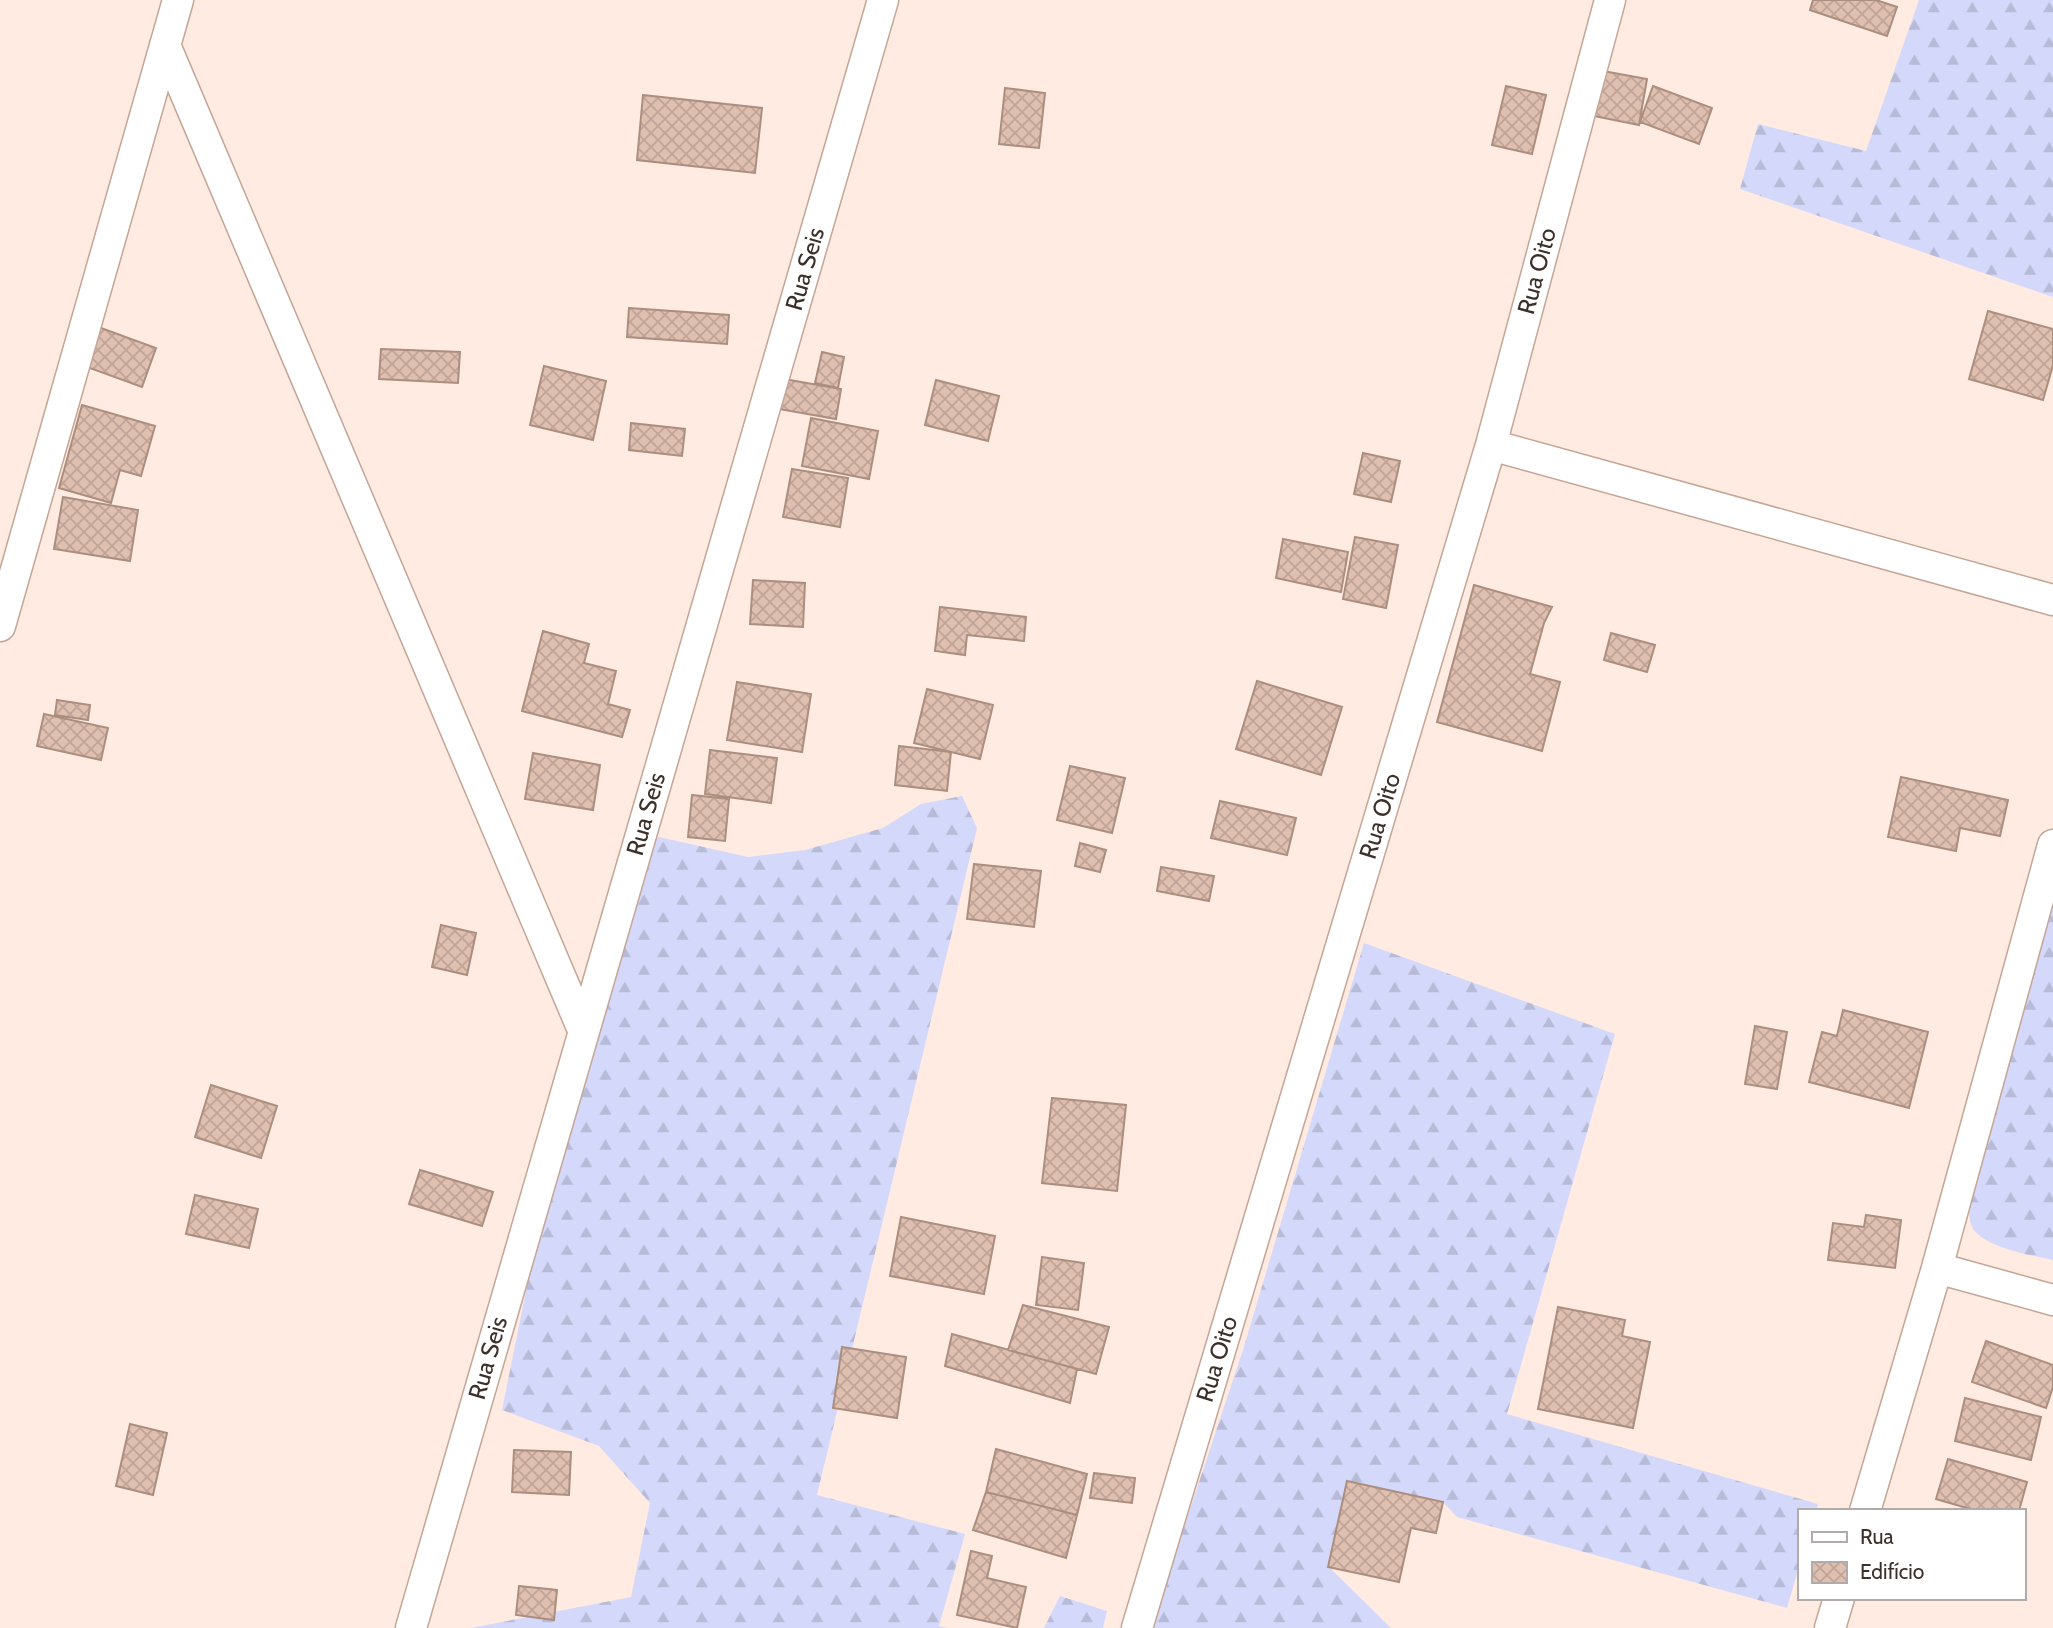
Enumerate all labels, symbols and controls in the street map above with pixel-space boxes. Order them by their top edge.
street label: Rua Seis [779,224,830,314]
street label: Rua Oito [1511,224,1562,317]
street label: Rua Seis [620,769,671,859]
street label: Rua Oito [1353,769,1406,862]
street label: Rua Oito [1190,1312,1243,1405]
street label: Rua Seis [462,1313,513,1403]
legend [1798,1509,2025,1600]
text: Rua [1860,1524,1894,1549]
text: Edifício [1860,1559,1924,1584]

